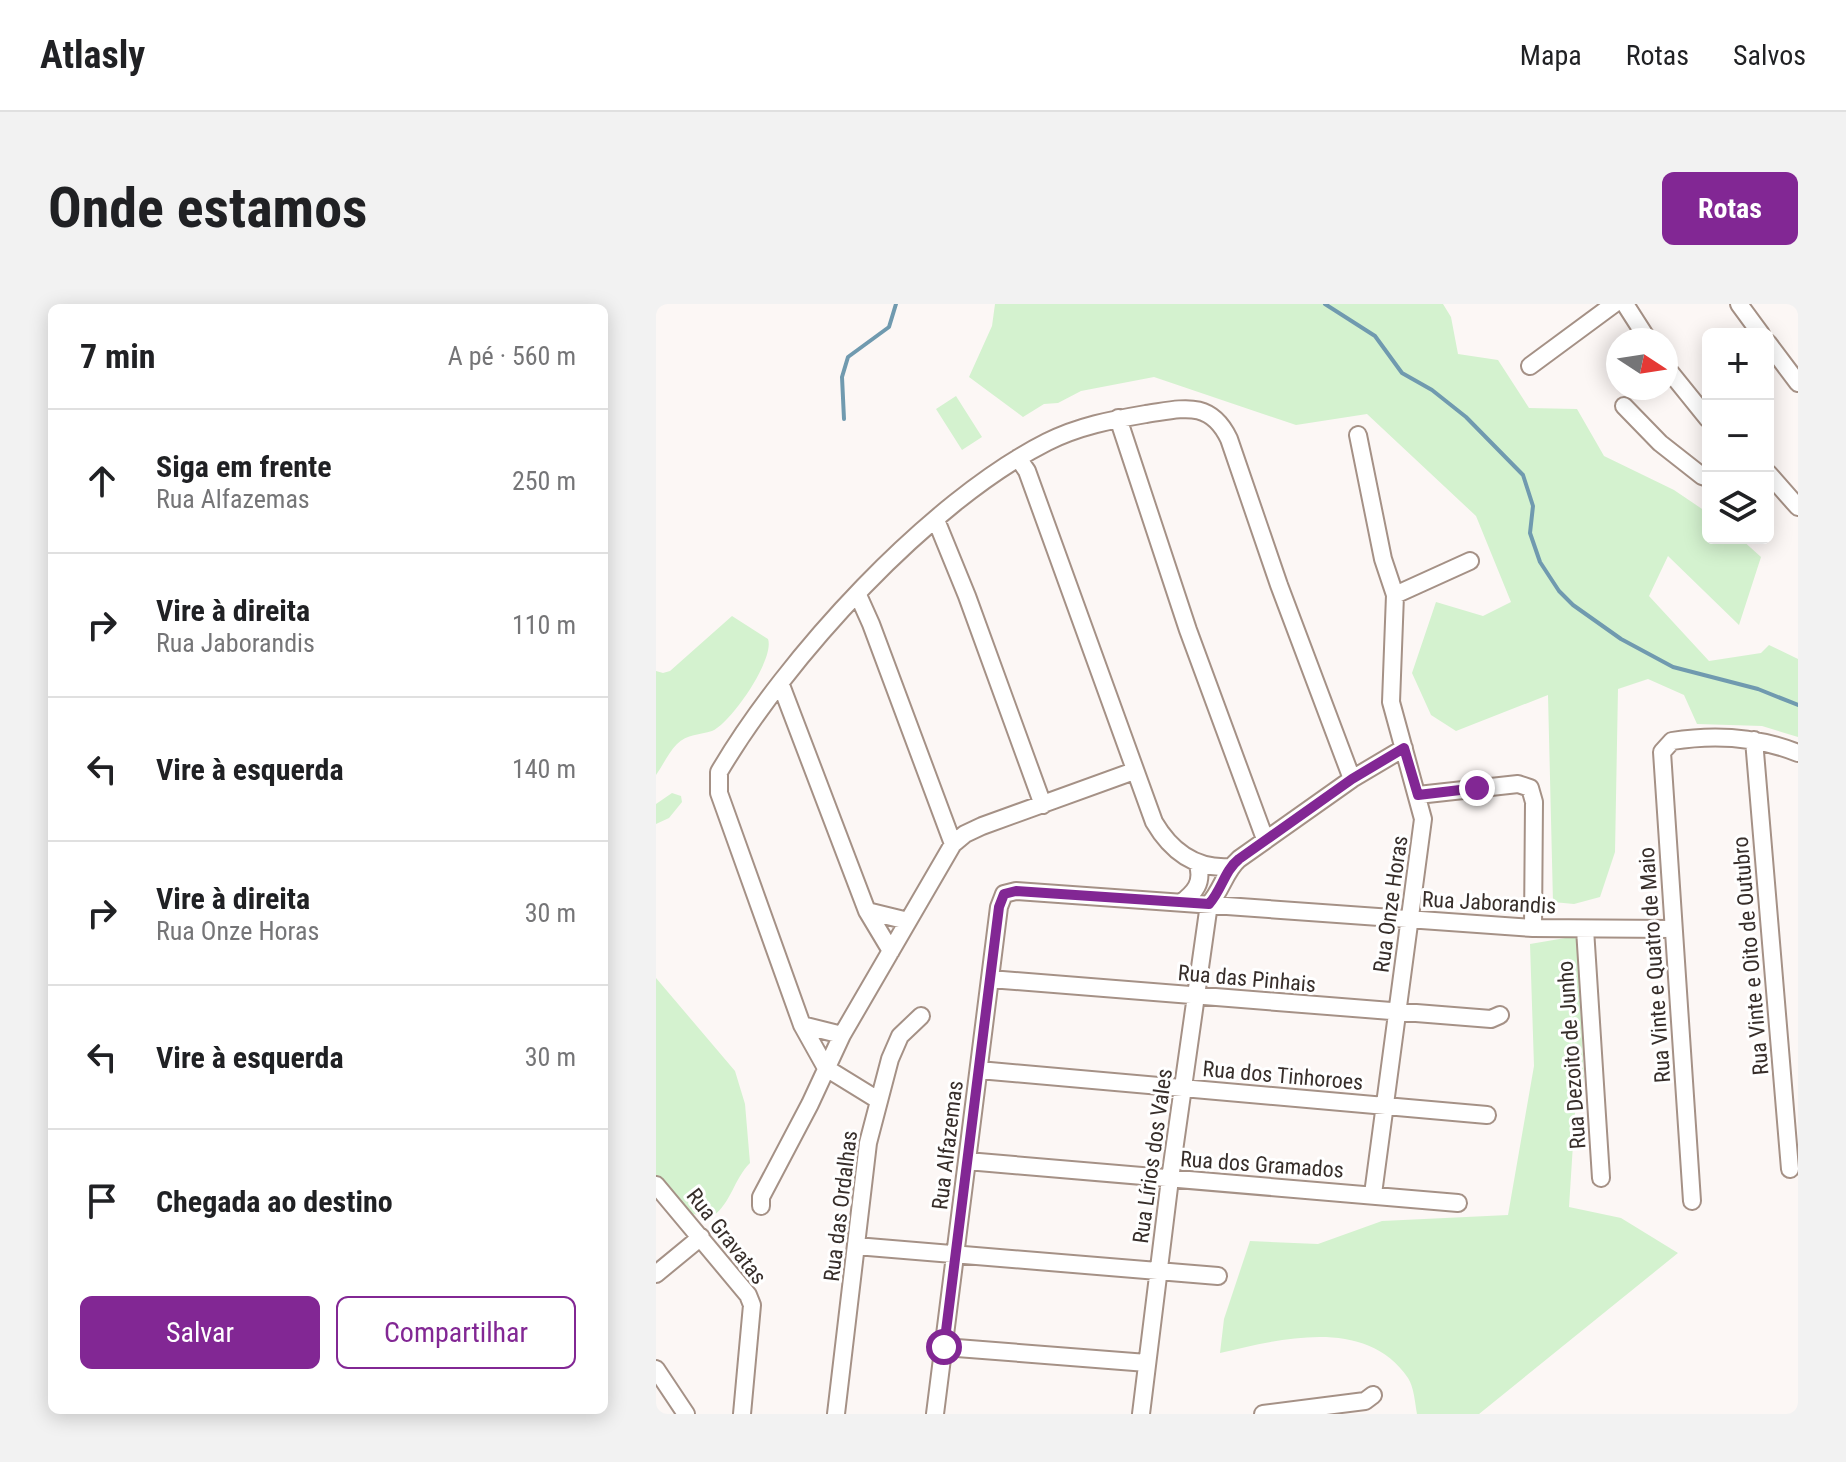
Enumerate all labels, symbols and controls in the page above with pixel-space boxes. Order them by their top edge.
text: Atlasly [40,33,145,77]
text: Mapa [1520,39,1582,72]
text: Rotas [1626,39,1689,72]
text: Salvos [1733,39,1806,72]
button: Rotas [1662,172,1798,245]
text: Onde estamos [48,175,367,241]
north arrow [1606,328,1678,400]
map controls [1702,328,1774,544]
button: + [1702,328,1774,400]
text: 7 min [80,336,156,376]
text: A pé · 560 m [448,341,576,371]
button: − [1702,400,1774,472]
text: Siga em frente [156,449,332,484]
icon: ahead [80,459,124,503]
text: 250 m [512,466,576,496]
button: layers [1702,472,1774,544]
text: Rua Alfazemas [156,484,310,514]
text: Vire à direita [156,593,310,628]
icon: right [80,603,124,647]
text: 110 m [512,610,576,640]
text: Rua Jaborandis [156,628,315,658]
icon: left [80,747,124,791]
text: Vire à esquerda [156,752,344,787]
text: 140 m [512,754,576,784]
route end [1459,770,1495,806]
street label: Rua Onze Horas [1369,834,1412,974]
street label: Rua Vinte e Oito de Outubro [1728,836,1773,1076]
street label: Rua Vinte e Quatro de Maio [1634,846,1675,1084]
text: Vire à direita [156,881,310,916]
street label: Rua Jaborandis [1421,886,1557,919]
icon: right [80,891,124,935]
text: 30 m [525,898,576,928]
text: Rua Onze Horas [156,916,319,946]
street label: Rua das Pinhais [1177,960,1317,997]
street label: Rua Dezoito de Junho [1552,960,1591,1150]
icon: left [80,1035,124,1079]
text: Vire à esquerda [156,1040,344,1075]
text: 30 m [525,1042,576,1072]
street label: Rua dos Tinhoroes [1202,1056,1364,1095]
street label: Rua Lírios dos Vales [1128,1067,1177,1245]
street label: Rua Alfazemas [927,1079,968,1211]
street label: Rua das Ordalhas [819,1129,862,1283]
street label: Rua dos Gramados [1179,1146,1345,1183]
icon: arrive [80,1179,124,1223]
text: Chegada ao destino [156,1184,393,1219]
street label: Rua Gravatas [682,1184,772,1289]
button: Salvar [80,1296,320,1369]
button: Compartilhar [336,1296,576,1369]
route start [926,1329,962,1365]

